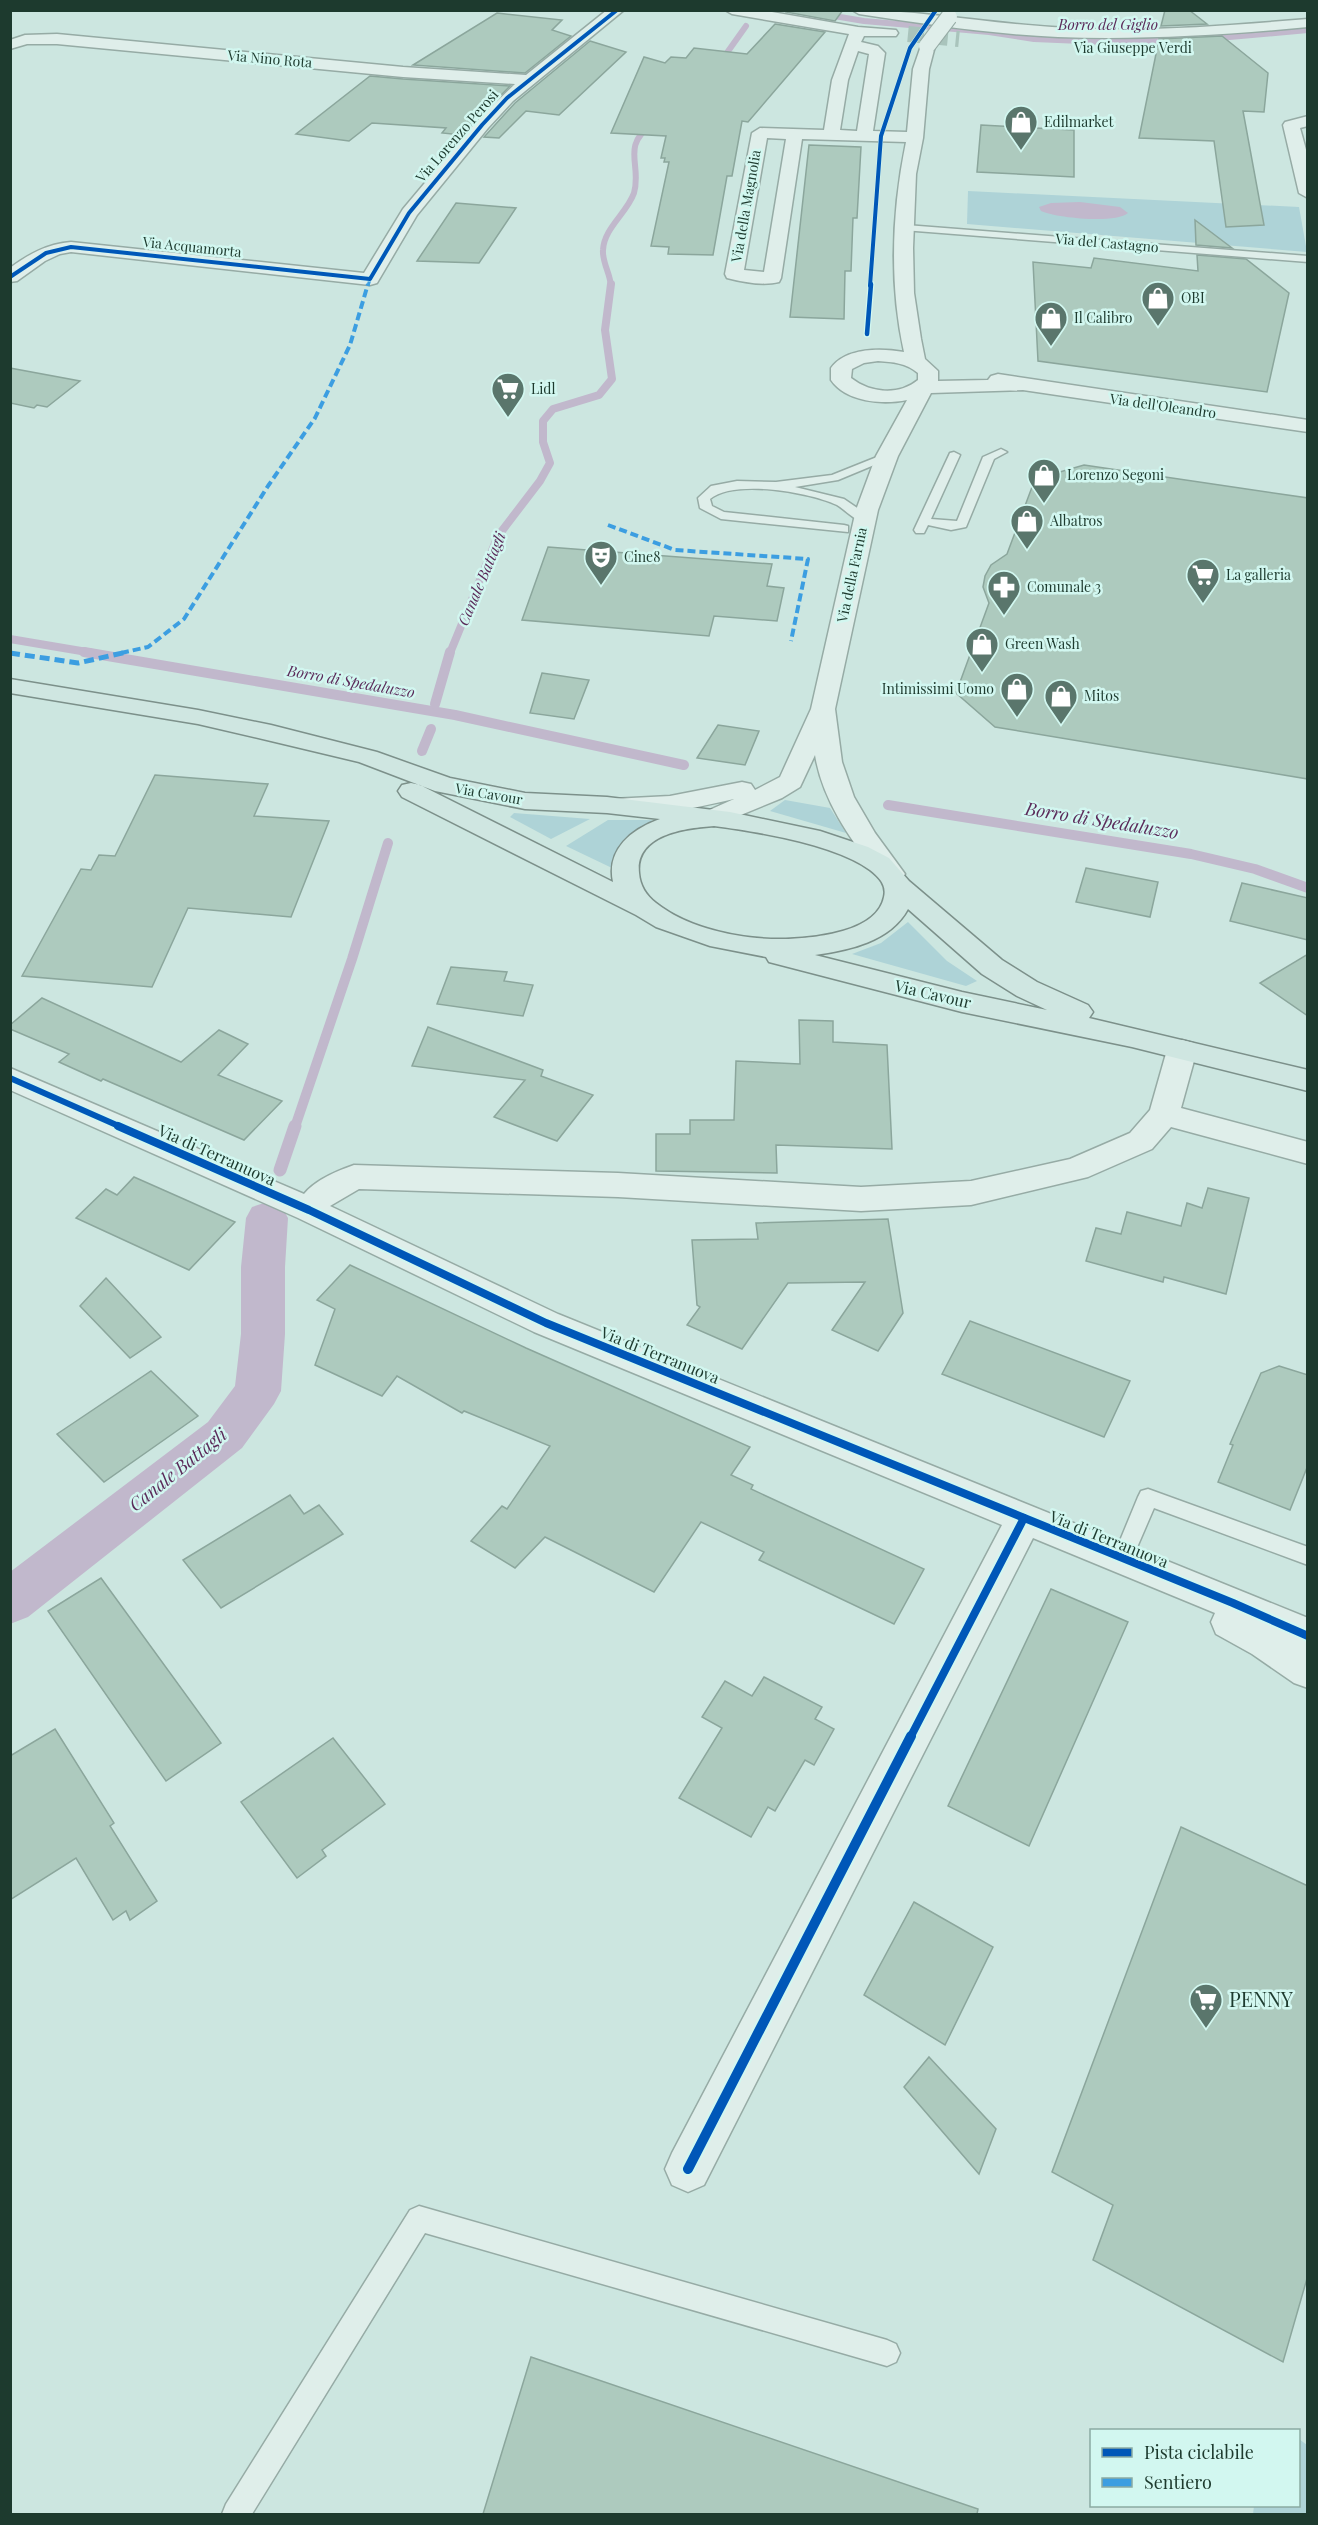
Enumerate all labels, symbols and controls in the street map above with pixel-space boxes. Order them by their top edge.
water label: Borro del Giglio [1057,14,1158,34]
street label: Via Giuseppe Verdi [1073,38,1192,57]
street label: Via Nino Rota [226,45,313,72]
street label: Via Lorenzo Perosi [410,85,502,187]
shop icon: Edilmarket [1003,104,1039,151]
place label: Edilmarket [1044,112,1115,131]
street label: Via della Magnolia [726,148,765,265]
street label: Via del Castagno [1054,228,1160,257]
street label: Via Acquamorta [141,232,242,261]
shop icon: OBI [1140,280,1176,327]
place label: OBI [1181,288,1205,307]
shop icon: Il Calibro [1033,300,1069,347]
place label: Il Calibro [1074,308,1133,327]
supermarket icon: Lidl [490,371,526,418]
place label: Lidl [531,379,555,398]
street label: Via dell'Oleandro [1108,389,1218,422]
shop icon: Lorenzo Segoni [1026,457,1062,504]
place label: Lorenzo Segoni [1067,465,1164,484]
shop icon: Albatros [1009,503,1045,550]
place label: Albatros [1049,511,1103,530]
street label: Via della Farnia [832,526,871,625]
water label: Canale Battagli [452,528,510,628]
theatre icon: Cine8 [583,539,619,586]
place label: Cine8 [624,547,660,566]
supermarket icon: La galleria [1185,557,1221,604]
place label: La galleria [1226,565,1291,584]
pharmacy icon: Comunale 3 [986,569,1022,616]
place label: Comunale 3 [1027,577,1101,596]
shop icon: Green Wash [964,626,1000,673]
place label: Green Wash [1005,634,1081,653]
water label: Borro di Spedaluzzo [285,660,416,702]
shop icon: Intimissimi Uomo [999,671,1035,718]
shop icon: Mitos [1043,678,1079,725]
place label: Intimissimi Uomo [882,679,994,698]
place label: Mitos [1084,686,1119,705]
street label: Via Cavour [453,778,525,809]
water label: Borro di Spedaluzzo [1023,796,1181,844]
street label: Via Cavour [892,974,973,1012]
street label: Via di Terranuova [154,1119,279,1190]
street label: Via di Terranuova [597,1321,723,1388]
water label: Canale Battagli [123,1422,232,1516]
street label: Via di Terranuova [1046,1505,1172,1572]
supermarket icon: PENNY [1188,1982,1224,2029]
place label: PENNY [1229,1985,1293,2012]
legend [1090,2429,1300,2507]
text: Pista ciclabile [1144,2440,1254,2464]
text: Sentiero [1144,2470,1212,2494]

